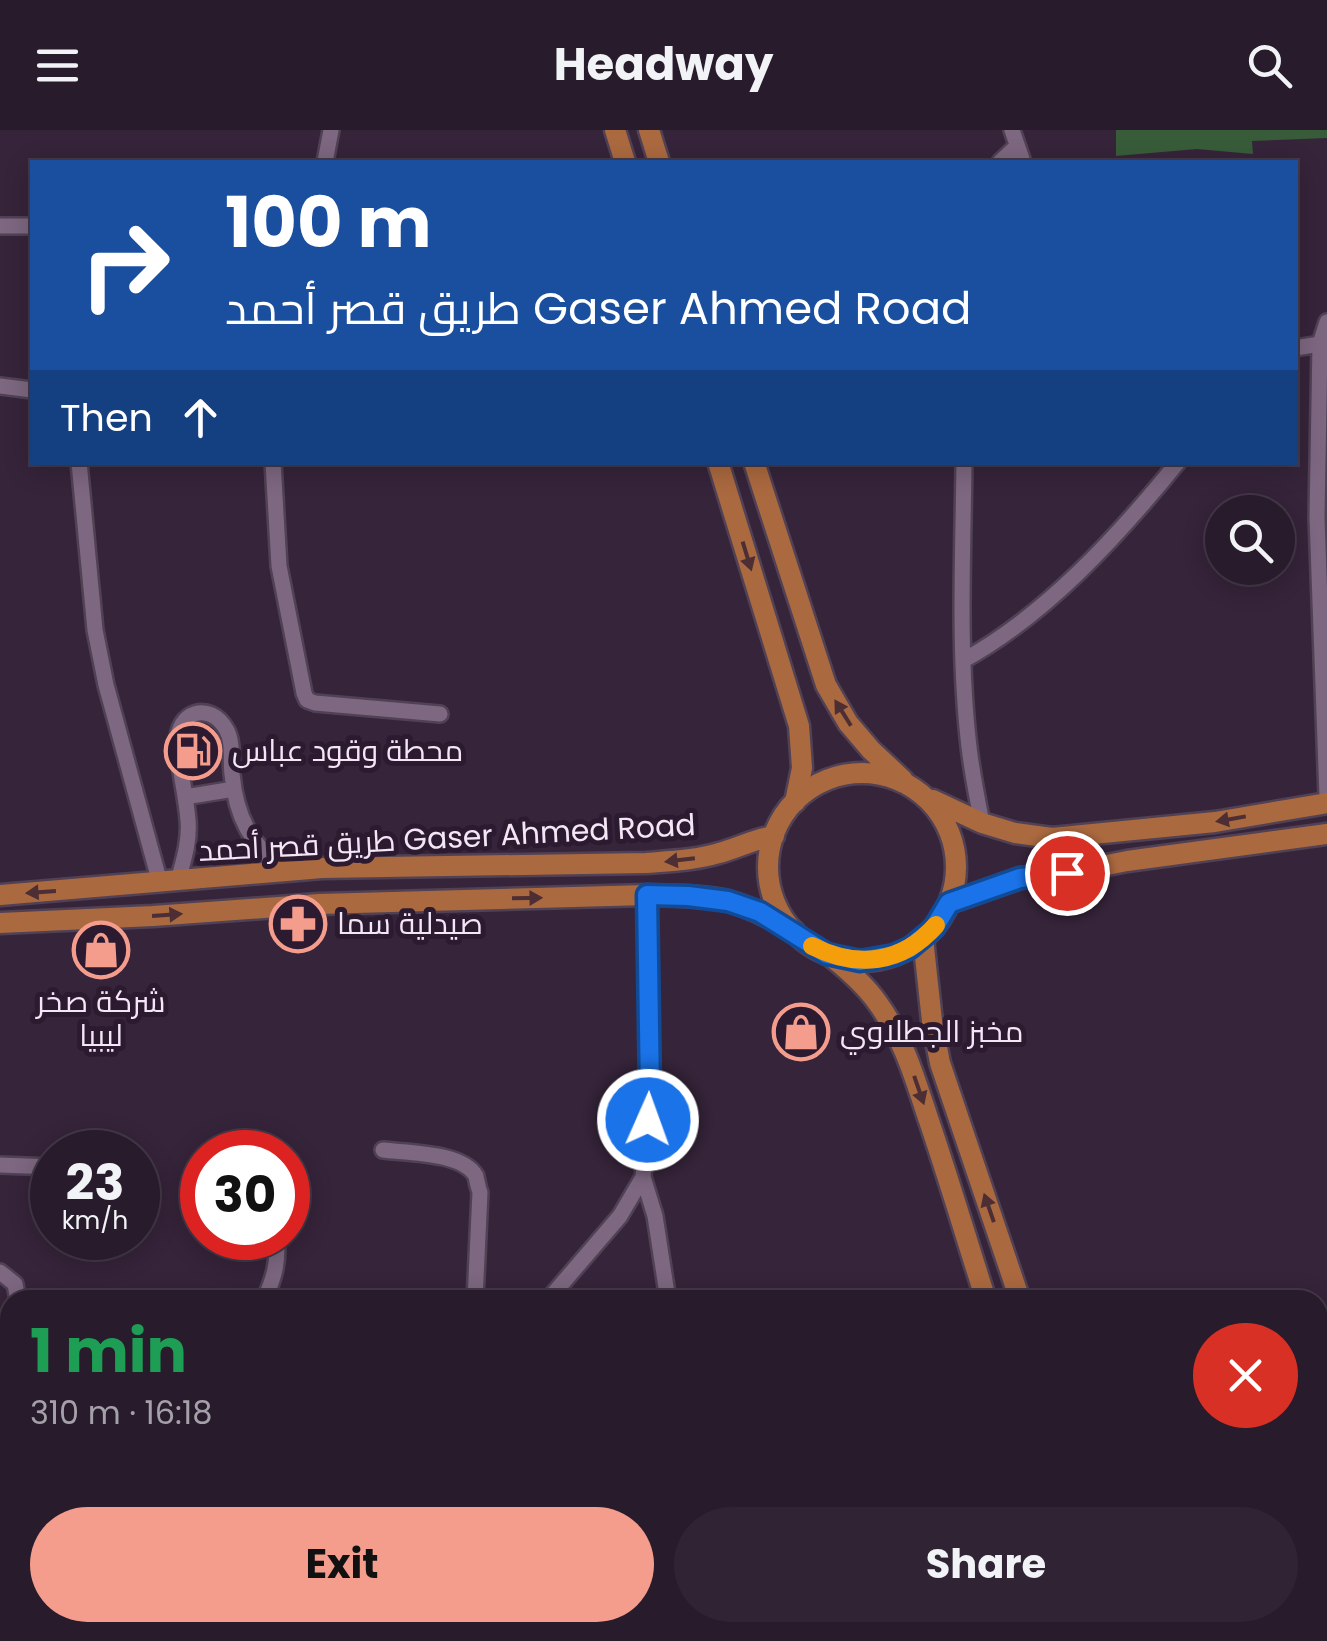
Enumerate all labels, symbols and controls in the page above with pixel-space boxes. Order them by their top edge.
text: Headway [554,33,773,96]
icon: menu [30,38,85,93]
icon: search [1242,38,1297,93]
text: 100 m [225,173,432,272]
icon: right [60,200,190,330]
text: طريق قصر أحمد Gaser Ahmed Road [225,277,972,340]
icon: ahead [173,390,228,445]
text: Then [60,391,153,444]
map controls [1205,495,1295,585]
button: search [1205,495,1295,585]
one-way arrow [740,541,755,571]
one-way arrow [834,699,852,727]
fuel station icon: محطة وقود عباس [163,721,223,781]
place label: محطة وقود عباس [232,729,463,772]
street label: طريق قصر أحمد Gaser Ahmed Road [197,803,697,872]
one-way arrow [1215,812,1246,827]
pin [1025,831,1110,916]
icon: arrive [1040,846,1095,901]
one-way arrow [663,852,695,868]
one-way arrow [25,884,57,900]
one-way arrow [511,889,543,905]
pharmacy icon: صيدلية سما [268,894,328,954]
place label: صيدلية سما [337,902,483,945]
one-way arrow [152,907,184,923]
shop icon: شركة صخر ليبيا [71,920,131,980]
place label: شركة صخر ليبيا [34,980,166,1057]
shop icon: مخبز الجطلاوي [771,1002,831,1062]
place label: مخبز الجطلاوي [840,1010,1023,1055]
position arrow [596,1068,700,1172]
one-way arrow [912,1076,927,1106]
speed limit sign: 30 [180,1130,310,1260]
text: 23 [66,1147,124,1218]
one-way arrow [980,1192,995,1222]
text: km/h [62,1203,128,1238]
text: 1 min [30,1309,187,1393]
button: close [1193,1323,1298,1428]
text: 310 m · 16:18 [30,1390,212,1435]
button: Exit [30,1507,654,1622]
button: Share [674,1507,1298,1622]

